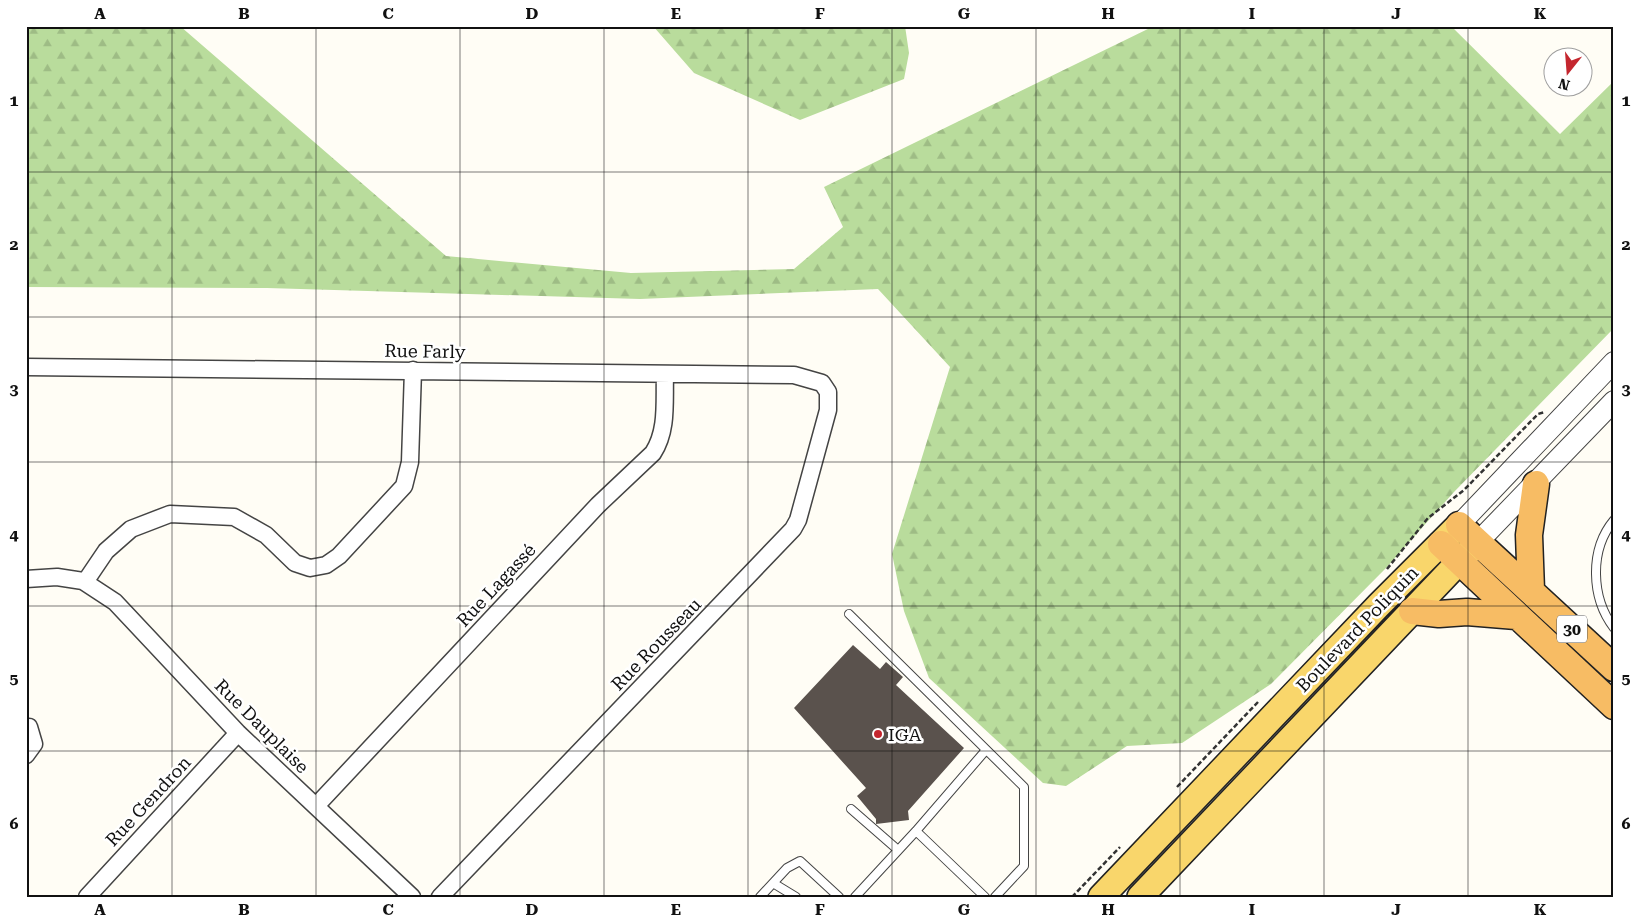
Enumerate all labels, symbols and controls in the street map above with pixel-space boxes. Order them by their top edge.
text: A [94,4,106,23]
text: B [238,4,250,23]
text: C [382,4,394,23]
text: D [526,4,539,23]
text: E [671,4,681,23]
text: F [815,4,825,23]
text: G [958,4,971,23]
text: H [1101,4,1115,23]
text: I [1249,4,1255,23]
text: J [1391,4,1401,23]
text: K [1534,4,1547,23]
north arrow [1542,48,1592,98]
text: N [1556,75,1572,94]
text: 1 [10,91,19,110]
text: 1 [1622,91,1631,110]
text: 2 [10,235,19,254]
text: 2 [1622,235,1631,254]
street label: Rue Farly [384,340,466,362]
text: 3 [10,380,19,399]
text: 3 [1622,380,1631,399]
text: 4 [10,525,19,544]
text: 4 [1622,525,1631,544]
street label: Rue Lagassé [452,539,540,631]
street label: Boulevard Poliquin [1292,562,1423,696]
street label: Rue Rousseau [607,594,705,694]
road number: 30 [1557,616,1587,642]
text: 5 [10,669,19,688]
text: 5 [1622,669,1631,688]
street label: Rue Dauplaise [211,675,313,777]
place label: IGA [888,724,922,745]
marker: IGA [872,728,884,740]
street label: Rue Gendron [101,751,195,850]
text: 6 [10,814,19,833]
text: 6 [1622,814,1631,833]
text: A [94,900,106,919]
text: B [238,900,250,919]
text: C [382,900,394,919]
text: D [526,900,539,919]
text: E [671,900,681,919]
text: F [815,900,825,919]
text: G [958,900,971,919]
text: H [1101,900,1115,919]
text: I [1249,900,1255,919]
text: J [1391,900,1401,919]
text: K [1534,900,1547,919]

